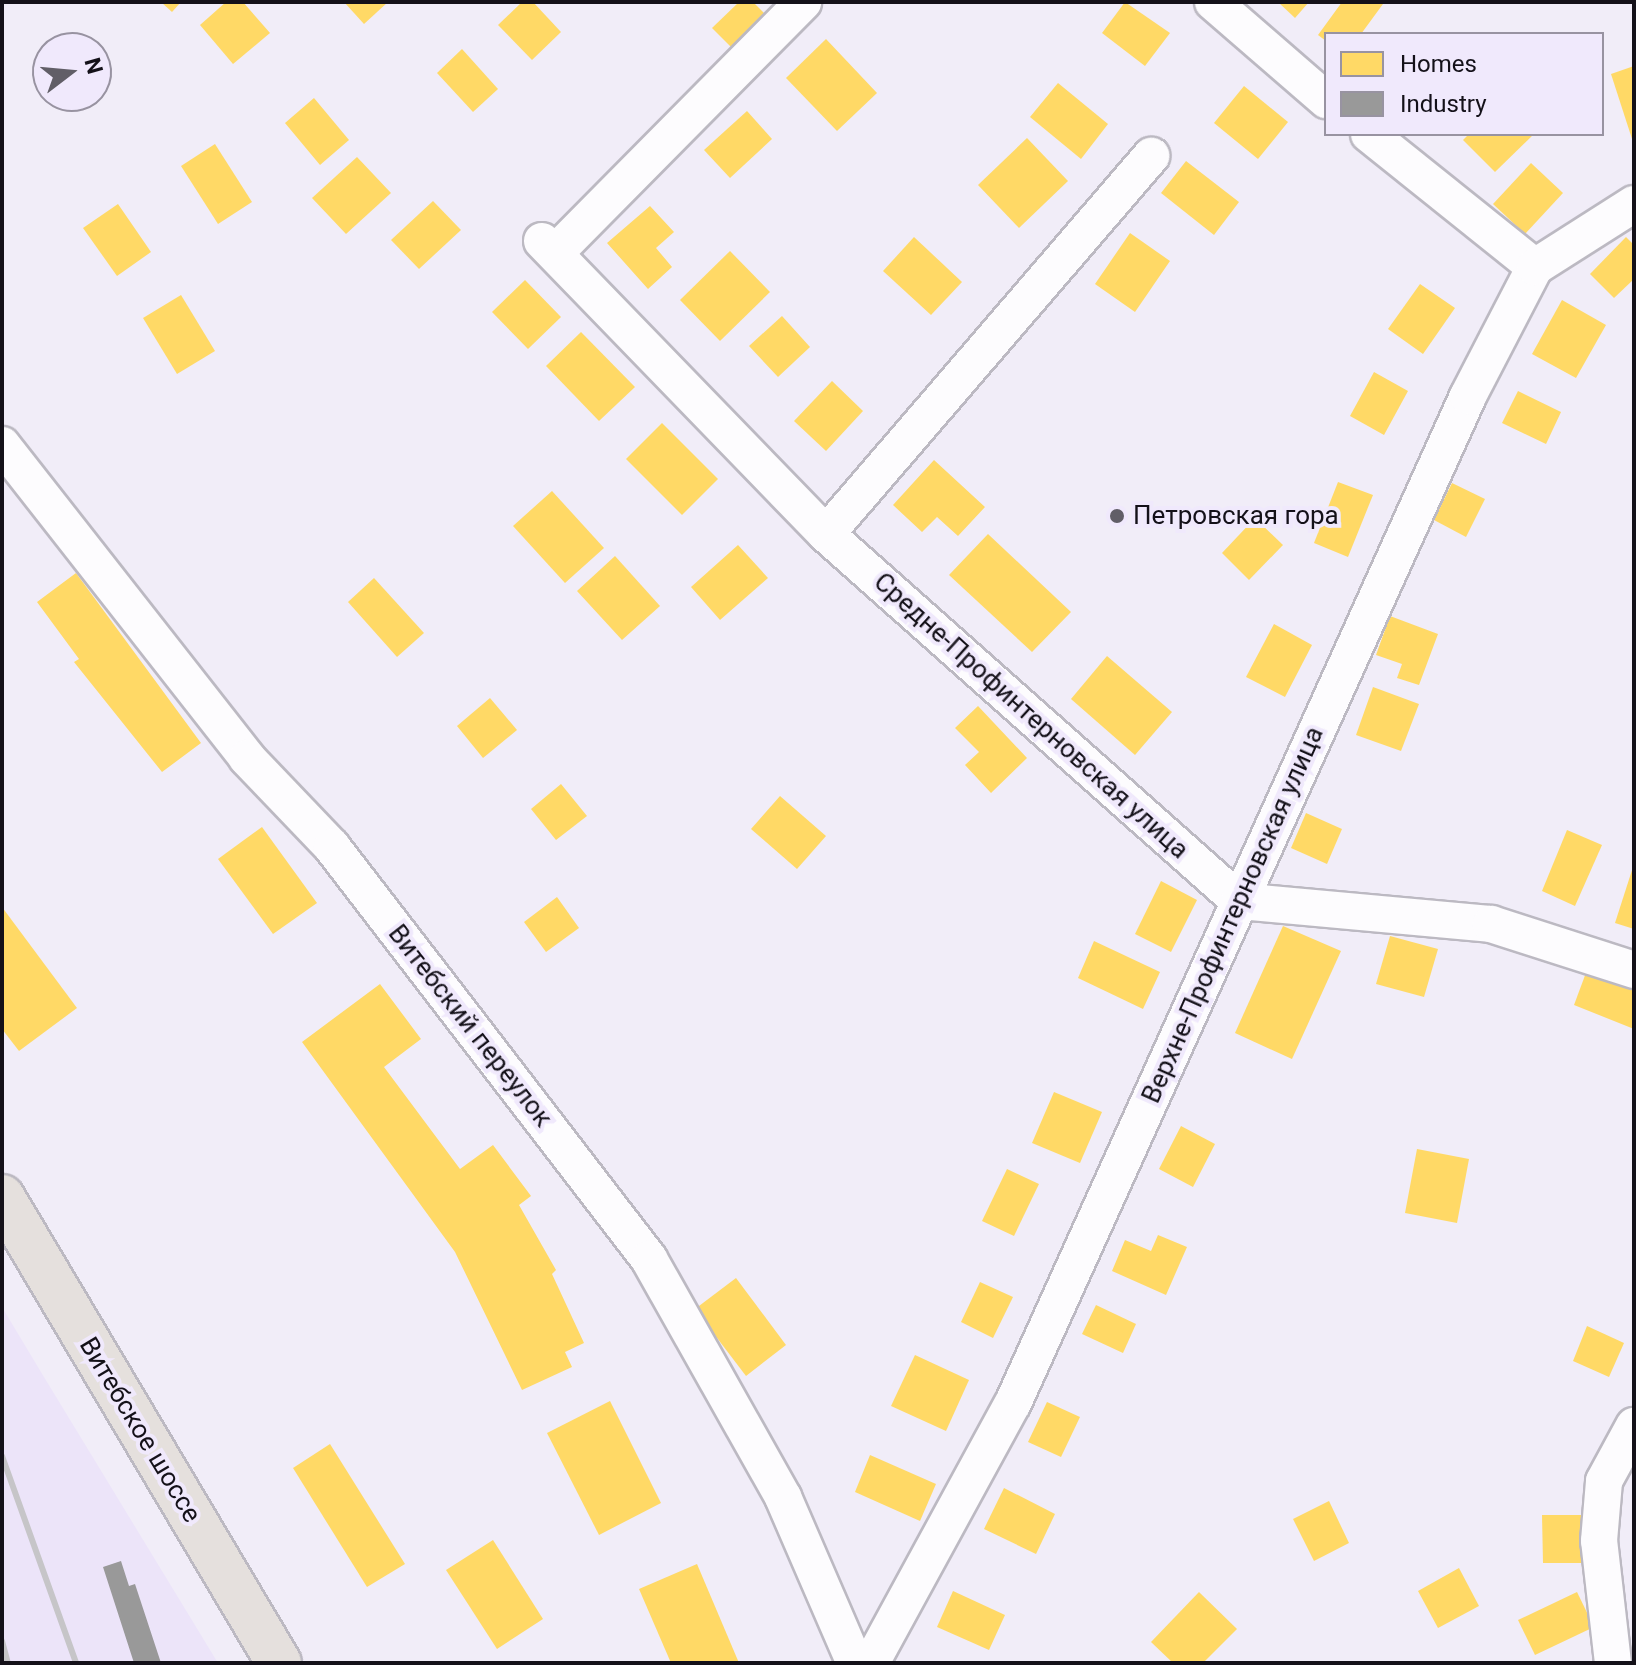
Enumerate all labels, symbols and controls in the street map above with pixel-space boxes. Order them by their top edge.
north arrow [32,32,112,112]
legend [1324,32,1604,136]
text: Homes [1400,50,1477,78]
text: N [79,55,108,77]
text: Industry [1400,90,1486,118]
place label: Петровская гора [1133,500,1339,532]
marker: Петровская гора [1108,507,1126,525]
street label: Средне-Профинтерновская улица [867,566,1195,866]
street label: Верхне-Профинтерновская улица [1136,722,1330,1108]
street label: Витебский переулок [381,919,559,1133]
street label: Витебское шоссе [72,1332,208,1528]

